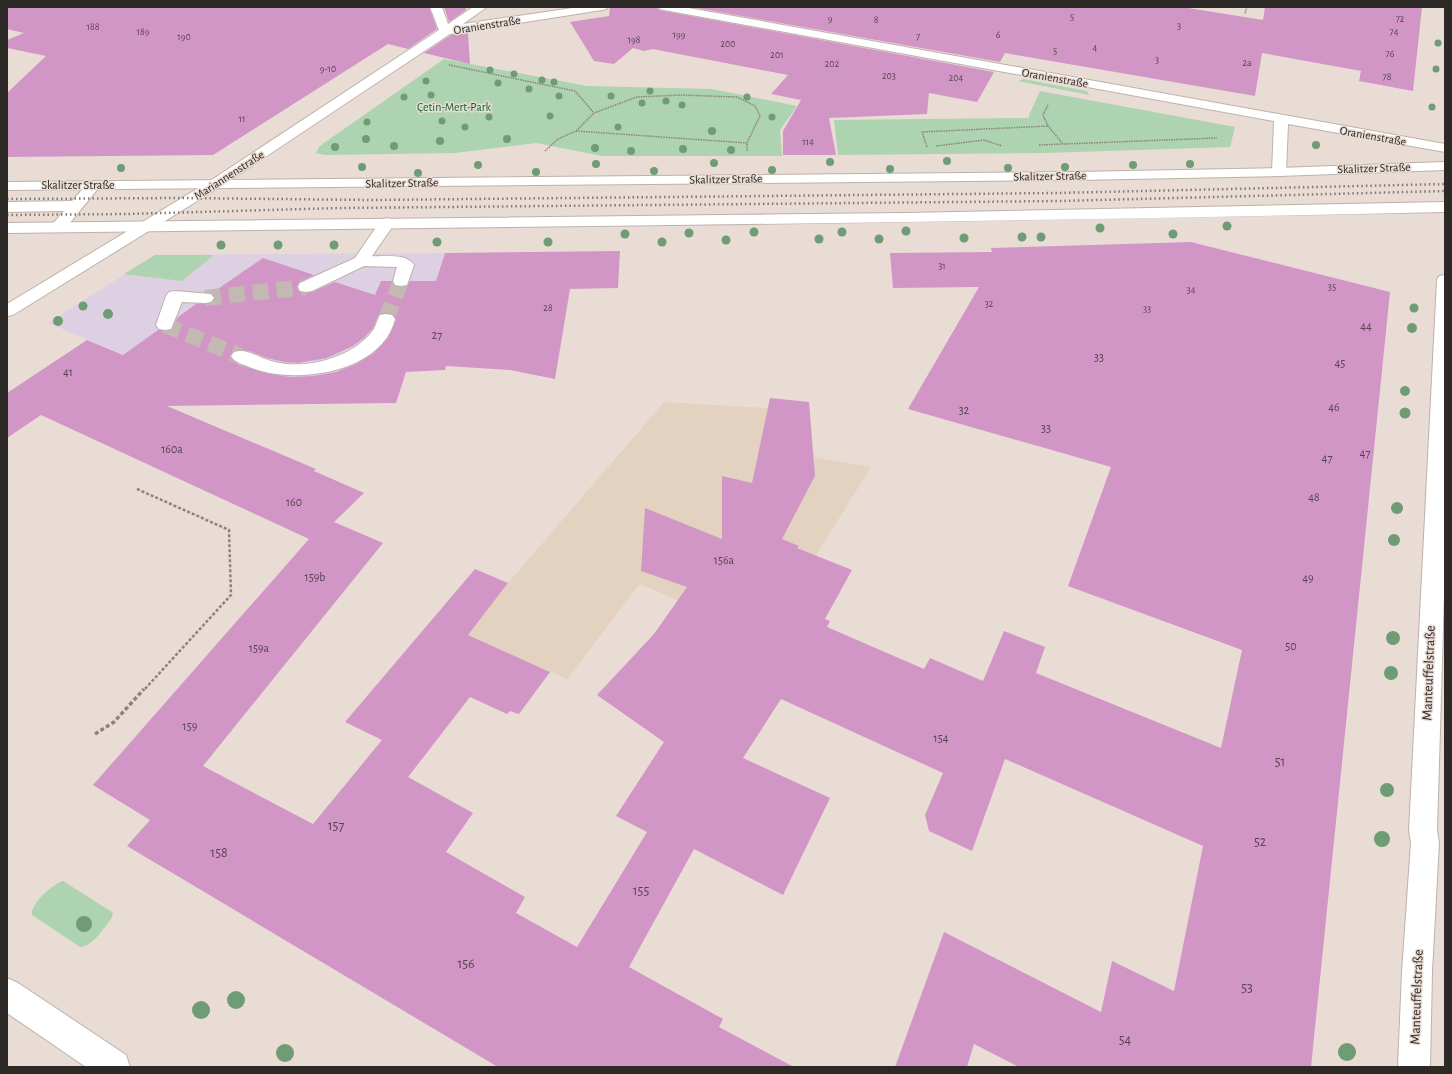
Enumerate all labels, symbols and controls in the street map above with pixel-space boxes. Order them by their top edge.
house number: 5 [1070,12,1074,22]
street label: Oranienstraße [453,14,521,36]
house number: 9 [828,14,833,24]
house number: 72 [1396,14,1405,24]
house number: 8 [874,15,879,25]
house number: 3 [1177,21,1181,31]
house number: 188 [87,22,100,32]
house number: 189 [137,27,150,37]
house number: 74 [1390,27,1399,37]
house number: 199 [673,30,686,40]
house number: 6 [996,30,1001,40]
house number: 190 [177,32,191,42]
house number: 7 [916,32,920,42]
house number: 198 [628,35,641,45]
house number: 200 [720,39,736,49]
house number: 4 [1093,43,1098,53]
house number: 5 [1053,46,1057,56]
house number: 76 [1386,49,1395,59]
house number: 201 [770,50,784,60]
house number: 3 [1155,55,1159,65]
house number: 2a [1242,58,1252,68]
house number: 202 [825,59,840,69]
house number: 9-10 [320,64,336,74]
street label: Oranienstraße [1021,66,1089,90]
house number: 203 [882,71,896,81]
house number: 78 [1383,72,1392,82]
house number: 204 [949,73,964,83]
park label: Çetin-Mert-Park [417,101,492,113]
house number: 11 [239,114,245,124]
street label: Oranienstraße [1339,124,1407,148]
house number: 114 [802,137,814,147]
street label: Mariannenstraße [192,148,266,202]
street label: Skalitzer Straße [1337,161,1411,175]
street label: Skalitzer Straße [1013,169,1087,183]
street label: Skalitzer Straße [689,172,763,186]
street label: Skalitzer Straße [365,176,439,190]
street label: Skalitzer Straße [41,179,115,191]
house number: 31 [938,261,946,271]
house number: 35 [1328,282,1336,292]
house number: 34 [1187,285,1196,295]
house number: 32 [985,299,994,309]
house number: 28 [543,303,553,313]
house number: 33 [1143,304,1151,314]
house number: 44 [1360,320,1372,332]
house number: 27 [432,329,442,341]
house number: 33 [1094,351,1104,363]
house number: 45 [1335,357,1345,369]
house number: 41 [63,366,73,378]
house number: 46 [1328,401,1340,413]
house number: 32 [959,404,970,416]
house number: 33 [1041,422,1051,434]
house number: 160a [161,443,183,455]
house number: 47 [1360,447,1370,459]
house number: 47 [1322,452,1332,464]
house number: 48 [1308,491,1320,503]
house number: 160 [286,496,302,508]
house number: 156a [714,554,735,566]
house number: 159b [305,571,325,583]
house number: 49 [1302,572,1314,584]
street label: Manteuffelstraße [1420,625,1438,721]
house number: 50 [1285,640,1297,652]
house number: 159a [249,642,270,654]
house number: 159 [183,720,198,732]
house number: 154 [934,732,949,744]
house number: 51 [1275,755,1285,769]
house number: 157 [328,819,344,833]
house number: 52 [1254,835,1266,849]
house number: 158 [210,846,228,860]
house number: 155 [633,884,649,898]
street label: Manteuffelstraße [1408,949,1426,1045]
house number: 156 [457,957,475,971]
house number: 53 [1241,981,1253,995]
house number: 54 [1119,1033,1132,1047]

